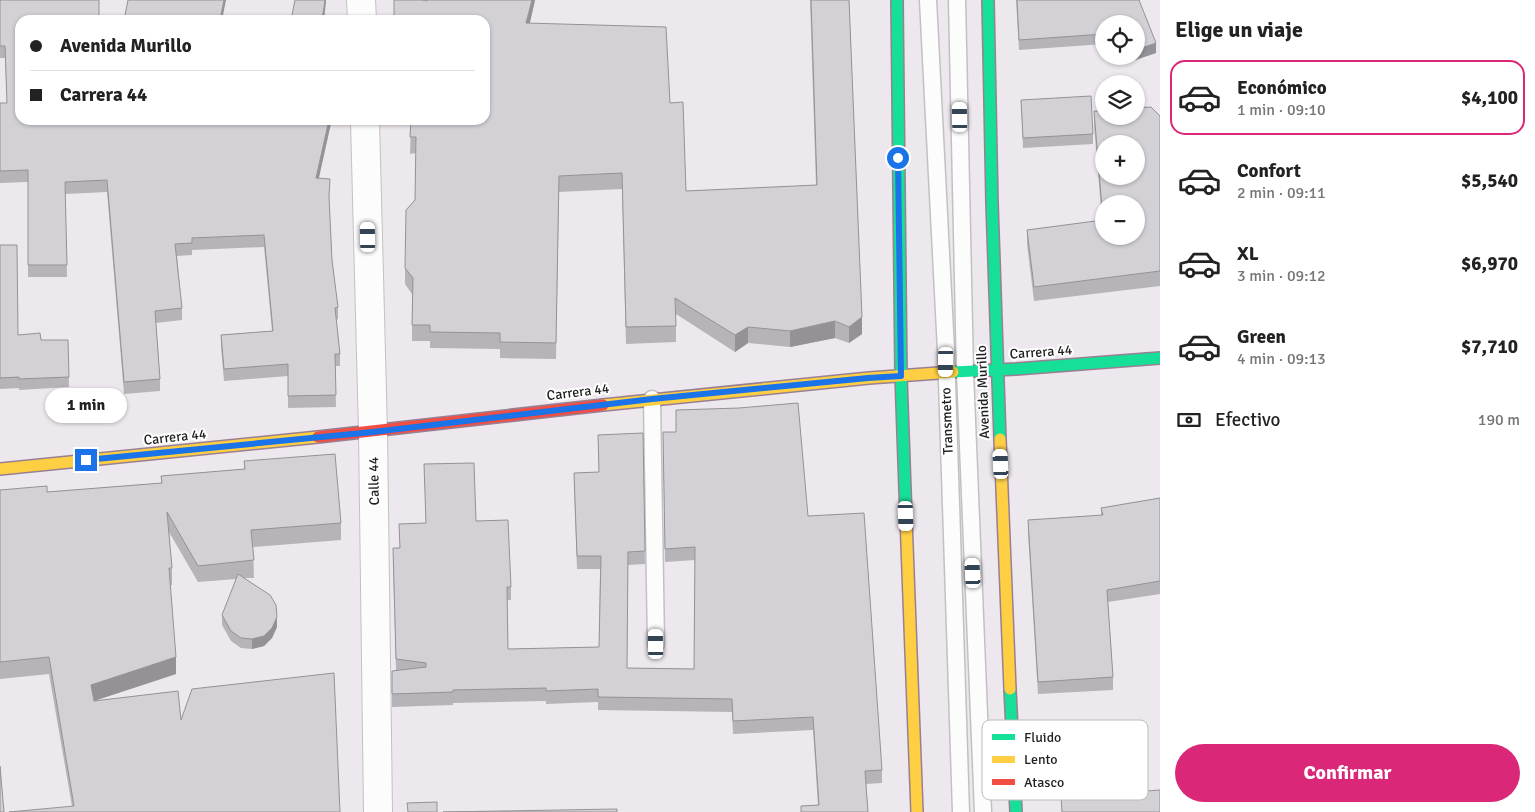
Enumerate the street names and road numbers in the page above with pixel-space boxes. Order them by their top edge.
street label: Carrera 44 [1009,341,1073,363]
street label: Avenida Murillo [973,345,993,439]
street label: Carrera 44 [546,380,611,404]
street label: Transmetro [937,387,957,455]
street label: Carrera 44 [143,425,208,449]
street label: Calle 44 [365,456,383,505]

